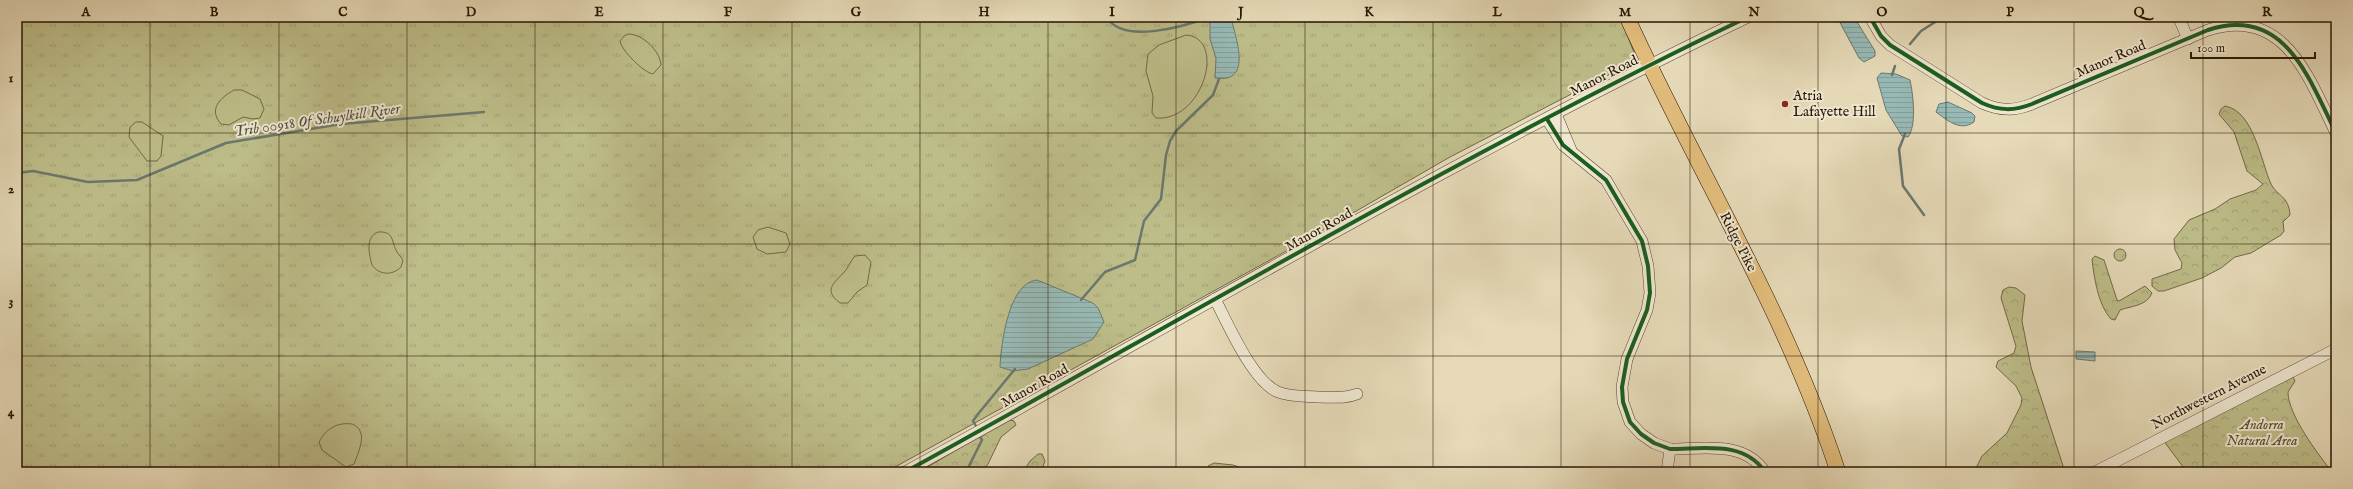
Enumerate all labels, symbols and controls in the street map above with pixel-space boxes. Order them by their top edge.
text: A [81,4,92,21]
text: B [210,4,219,21]
text: C [338,4,348,21]
text: D [466,4,477,21]
text: E [594,4,604,21]
text: F [724,4,733,21]
text: G [851,4,862,21]
text: H [978,4,990,21]
text: I [1109,4,1115,21]
text: J [1236,4,1244,21]
text: K [1364,4,1374,21]
text: L [1491,4,1502,21]
text: M [1619,4,1632,21]
text: N [1747,4,1760,21]
text: O [1877,4,1888,21]
text: P [2006,4,2014,21]
text: Q [2134,4,2154,21]
text: R [2262,4,2273,21]
scale bar [2191,34,2315,60]
street label: Manor Road [2073,36,2149,82]
text: 100 m [2197,41,2225,56]
street label: Manor Road [1567,51,1642,101]
text: 1 [9,70,14,87]
place label: Atria Lafayette Hill [1792,87,1876,121]
water label: Trib 00918 Of Schuylkill River [232,99,402,141]
marker: Atria Lafayette Hill [1780,99,1790,109]
text: 2 [8,181,14,198]
street label: Manor Road [1282,204,1356,256]
street label: Ridge Pike [1715,209,1761,275]
text: 3 [9,293,14,310]
street label: Manor Road [998,360,1072,412]
street label: Northwestern Avenue [2149,360,2270,434]
text: 4 [8,404,15,421]
park label: Andorra Natural Area [2227,416,2297,450]

